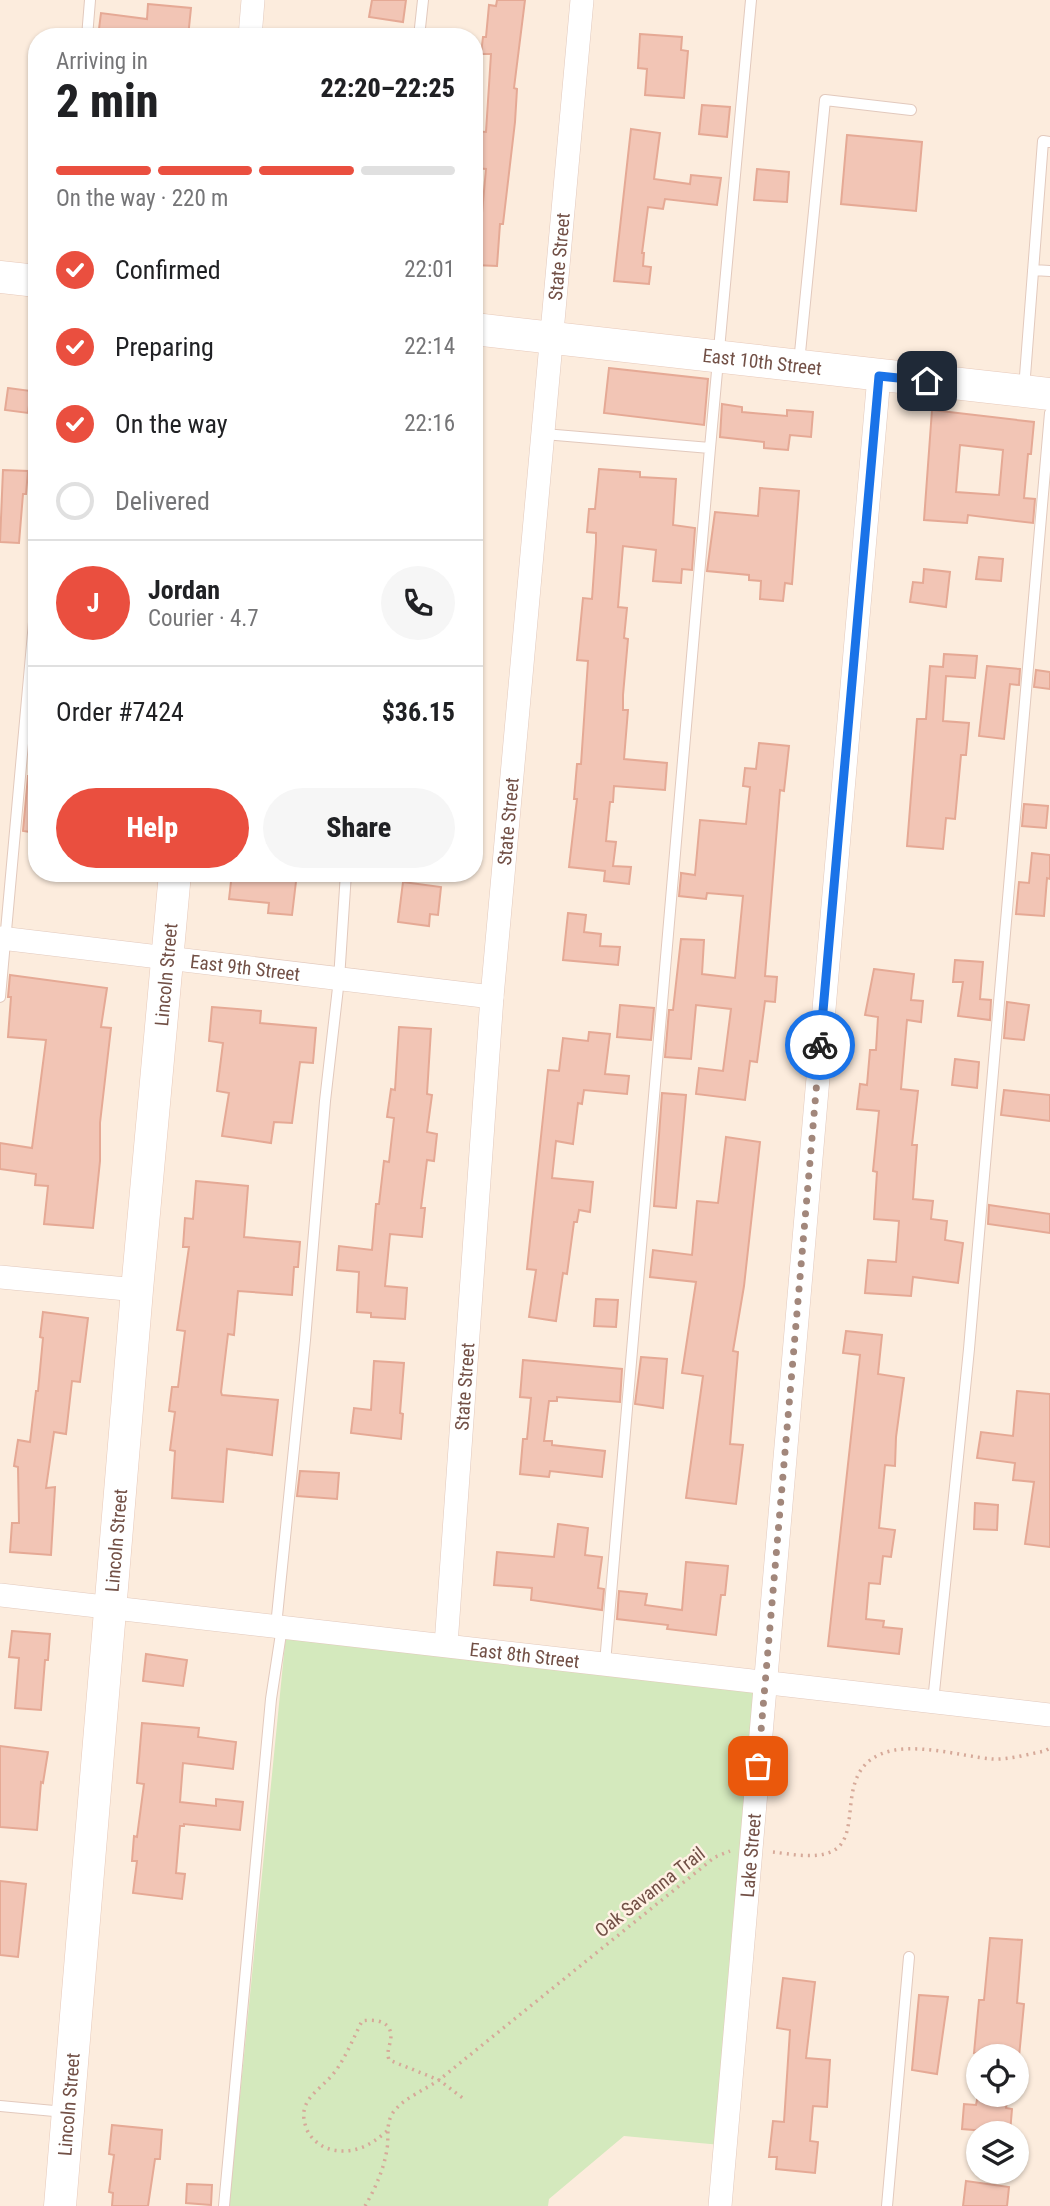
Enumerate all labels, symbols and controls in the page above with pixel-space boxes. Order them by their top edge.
text: Arriving in [56,48,148,75]
text: 22:20–22:25 [321,73,455,103]
text: 2 min [56,74,159,128]
text: On the way · 220 m [56,185,228,212]
street label: State Street [543,212,574,302]
icon: check [56,251,94,289]
text: Confirmed [115,255,221,285]
text: 22:01 [404,256,455,283]
icon: check [56,328,94,366]
text: Preparing [115,332,214,362]
text: 22:14 [404,333,455,360]
street label: East 10th Street [701,343,823,380]
pin [897,351,957,411]
icon: home [908,362,946,400]
icon: check [56,405,94,443]
text: On the way [115,409,228,439]
text: 22:16 [404,410,455,437]
text: Delivered [115,486,210,516]
button: phone [381,566,455,640]
text: Jordan [148,575,220,605]
text: J [87,588,99,618]
text: Courier · 4.7 [148,605,259,632]
text: Order #7424 [56,697,184,727]
text: $36.15 [382,697,455,727]
street label: State Street [492,776,523,866]
button: Help [56,788,249,868]
button: Share [263,788,455,868]
street label: Lincoln Street [150,922,182,1027]
street label: East 9th Street [189,949,301,985]
courier [785,1010,855,1080]
icon: bike [801,1026,839,1064]
street label: State Street [450,1342,479,1431]
street label: Lincoln Street [100,1488,132,1593]
street label: East 8th Street [468,1637,581,1673]
pin [728,1736,788,1796]
icon: bag [739,1747,777,1785]
street label: Lake Street [735,1812,766,1898]
street label: Oak Savanna Trail [590,1842,710,1942]
map controls [966,2044,1029,2184]
button: locate [966,2044,1029,2107]
street label: Lincoln Street [53,2052,84,2157]
button: layers [966,2121,1029,2184]

